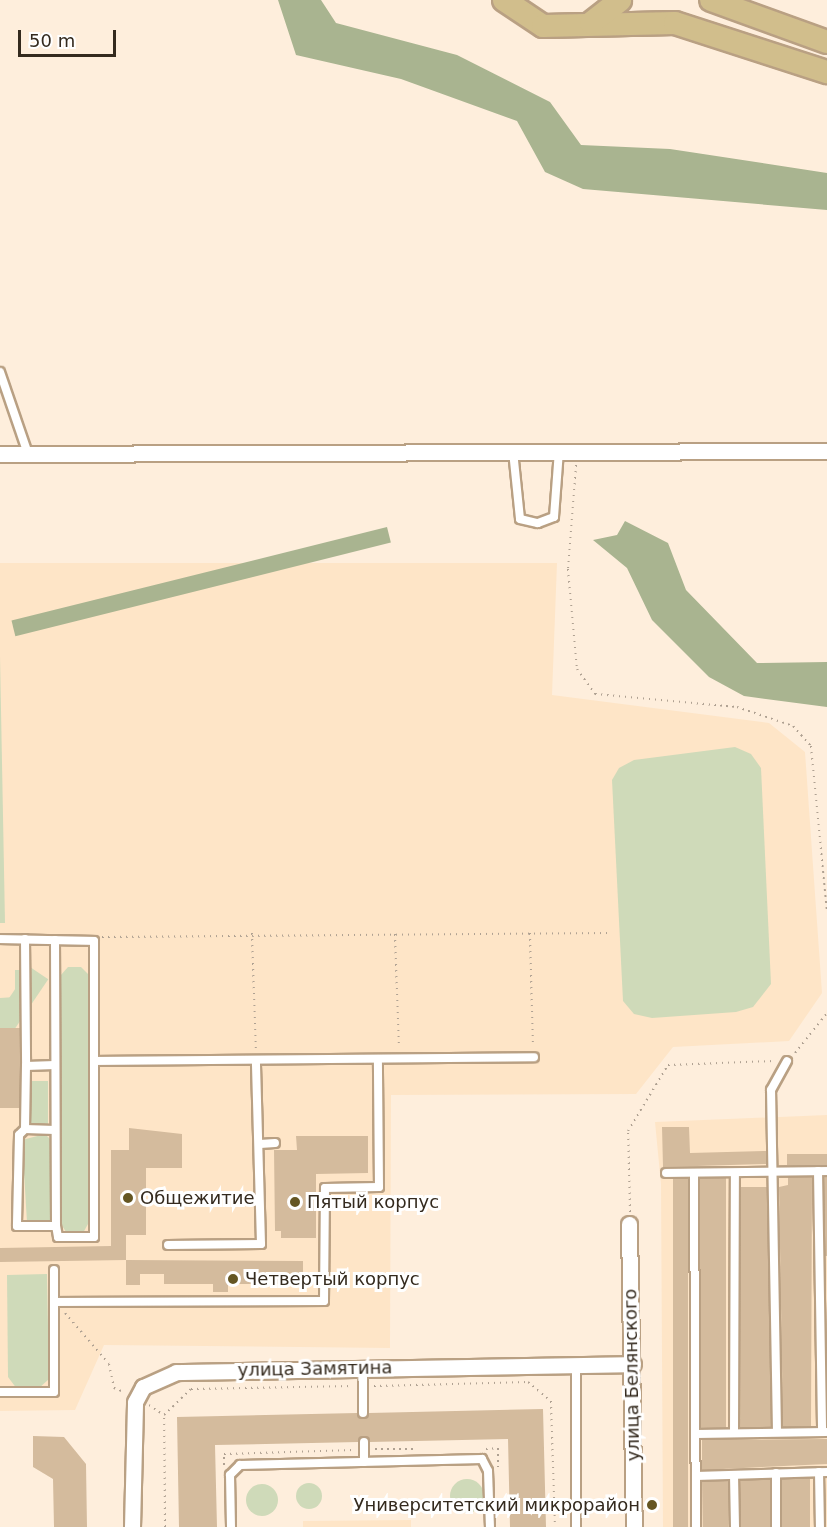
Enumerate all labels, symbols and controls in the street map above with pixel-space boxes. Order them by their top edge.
scale bar [21,18,118,56]
text: 50 m [29,30,75,51]
place label: Общежитие [140,1187,254,1209]
marker: Общежитие [121,1191,135,1205]
place label: Пятый корпус [307,1191,439,1213]
marker: Пятый корпус [288,1195,302,1209]
place label: Четвертый корпус [245,1268,420,1290]
marker: Четвертый корпус [226,1272,240,1286]
street label: улица Белянского [620,1289,644,1461]
street label: улица Замятина [237,1357,393,1381]
place label: Университетский микрорайон [353,1494,640,1516]
marker: Университетский микрорайон [645,1498,659,1512]

